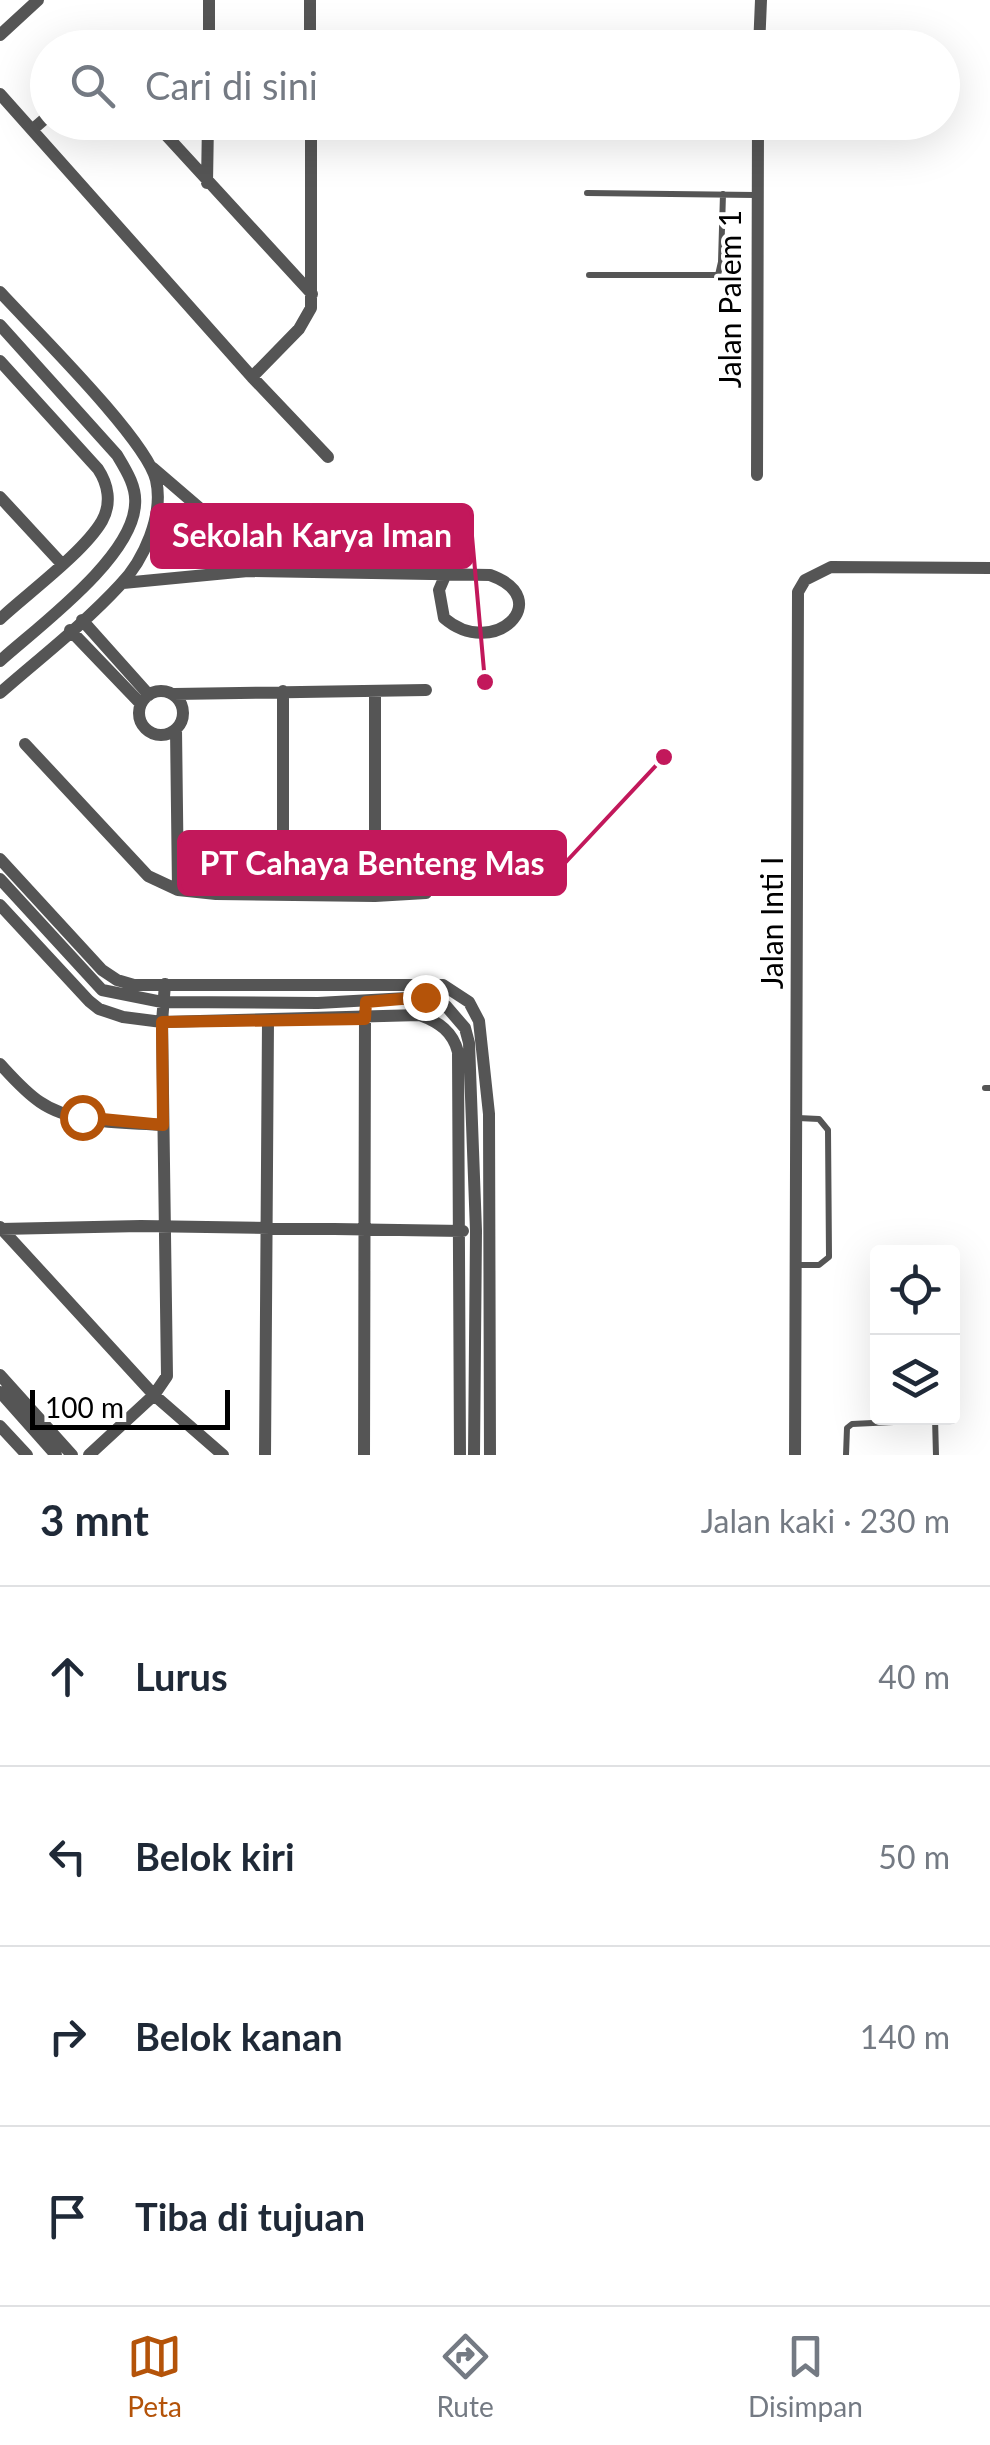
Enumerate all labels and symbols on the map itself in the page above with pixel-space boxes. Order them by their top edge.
street label: Jalan Palem 1 [711,210,747,388]
callout: Sekolah Karya Iman [152,505,472,567]
text: Sekolah Karya Iman [172,515,452,554]
callout: PT Cahaya Benteng Mas [179,832,565,894]
text: PT Cahaya Benteng Mas [199,843,545,882]
street label: Jalan Inti I [753,857,789,989]
route end [403,975,449,1021]
route start [60,1095,106,1141]
scale bar [30,1385,230,1430]

